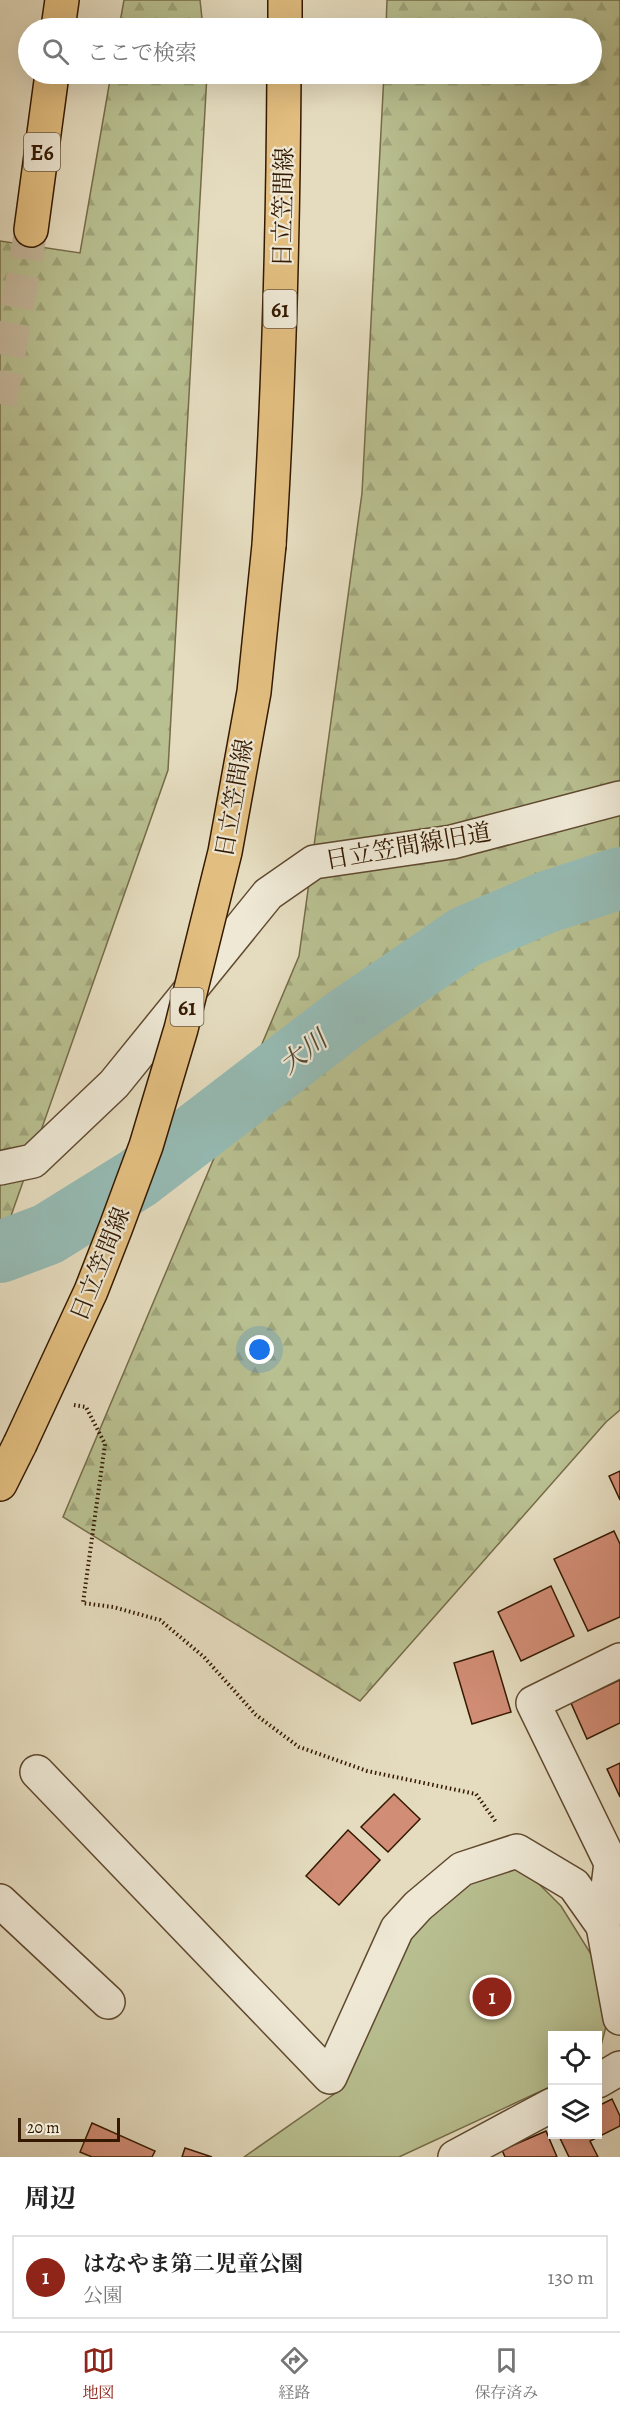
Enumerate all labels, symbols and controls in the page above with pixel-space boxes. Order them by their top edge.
search box [18,18,602,84]
icon: search [39,35,72,68]
text: ここで検索 [87,38,197,68]
road number: E6 [24,133,60,171]
street label: 日立笠間線 [266,147,300,267]
road number: 61 [264,290,296,328]
street label: 日立笠間線 [208,736,260,860]
street label: 日立笠間線旧道 [322,816,494,876]
road number: 61 [170,988,204,1026]
water label: 大川 [272,1021,337,1082]
street label: 日立笠間線 [63,1202,137,1326]
your location [245,1335,274,1364]
pin: 1 [472,1974,512,2020]
map controls [548,2031,602,2139]
button: locate [548,2031,602,2085]
button: layers [548,2085,602,2139]
scale bar [18,2115,120,2142]
text: 20 m [27,2117,60,2139]
text: 周辺 [24,2181,76,2216]
text: はなやま第二児童公園 [83,2249,303,2279]
text: 1 [42,2264,49,2291]
text: 130 m [548,2264,594,2291]
text: 公園 [83,2282,123,2309]
tab: 地図 [82,2344,115,2404]
tab: 経路 [278,2344,311,2404]
tab: 保存済み [474,2344,538,2404]

